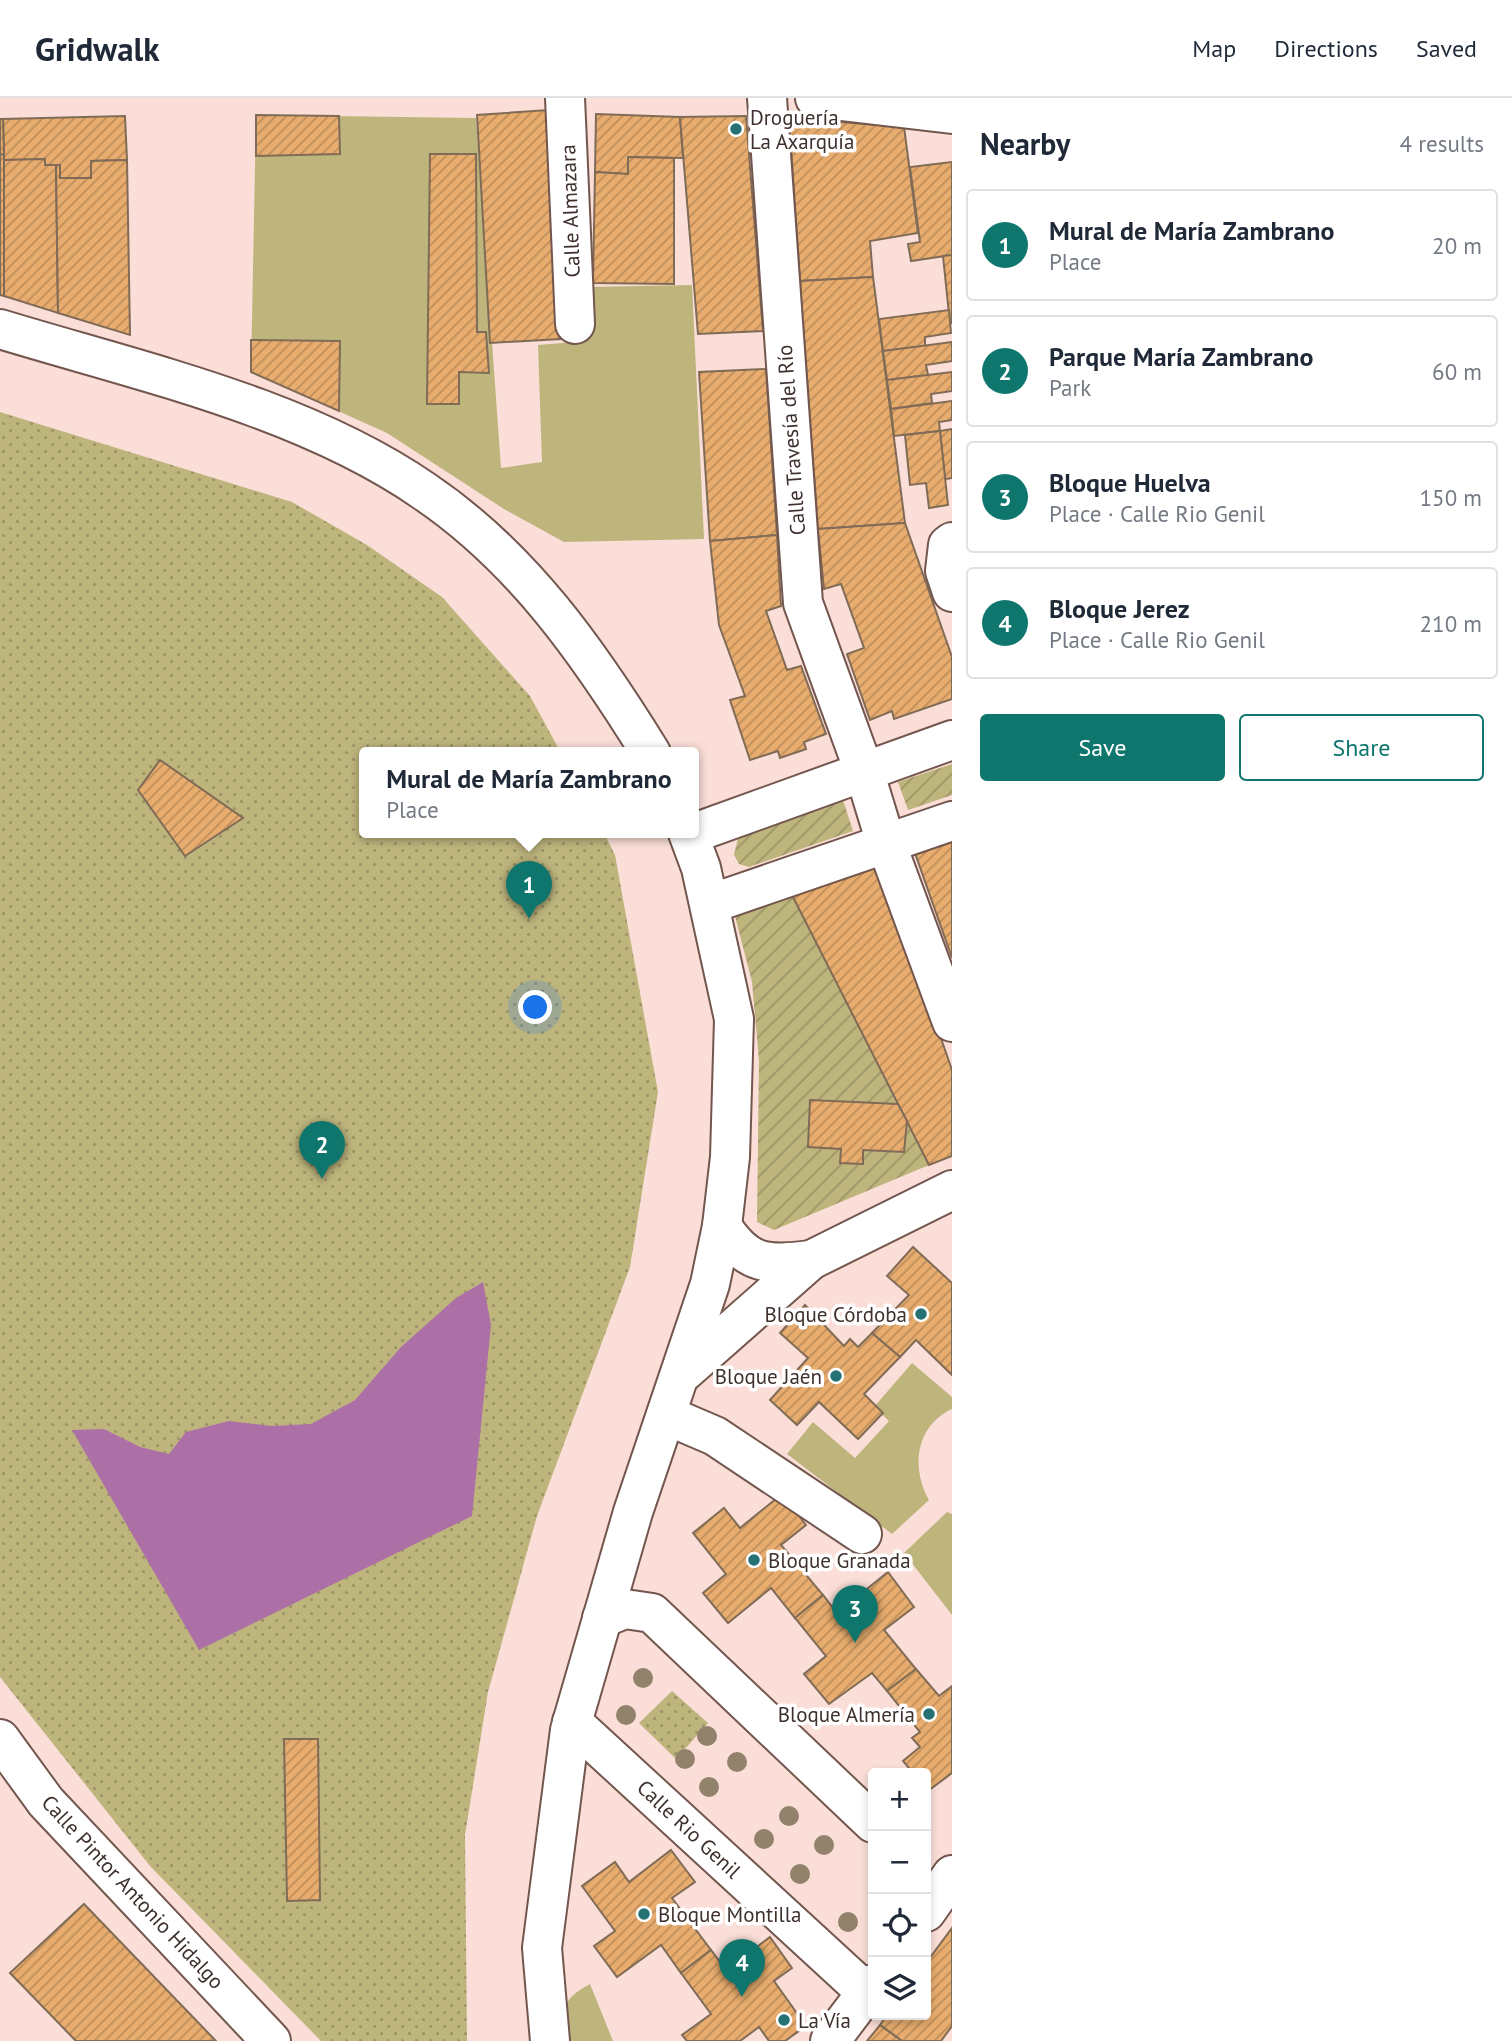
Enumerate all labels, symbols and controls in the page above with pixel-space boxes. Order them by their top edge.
text: Gridwalk [35,27,159,70]
text: Map [1192,33,1236,64]
text: Directions [1274,33,1378,64]
text: Saved [1416,33,1477,64]
place label: Droguería La Axarquía [750,104,854,155]
marker: Droguería La Axarquía [728,121,744,137]
text: Nearby [980,124,1070,163]
text: 4 results [1400,129,1484,158]
street label: Calle Almazara [554,144,586,278]
text: Mural de María Zambrano [1049,214,1334,247]
text: 1 [998,231,1012,260]
text: 20 m [1432,231,1482,260]
text: Place [1049,247,1102,276]
text: Parque María Zambrano [1049,340,1314,373]
street label: Calle Travesía del Río [771,344,811,536]
text: 2 [998,357,1012,386]
text: 60 m [1432,357,1482,386]
text: Park [1049,373,1091,402]
text: Bloque Huelva [1049,466,1211,499]
text: 3 [998,483,1012,512]
text: 150 m [1420,483,1482,512]
text: Place · Calle Rio Genil [1049,499,1265,528]
text: Bloque Jerez [1049,592,1190,625]
text: 4 [998,609,1012,638]
text: 210 m [1420,609,1482,638]
text: Place · Calle Rio Genil [1049,625,1265,654]
button: Save [980,714,1225,781]
button: Share [1239,714,1484,781]
popup [359,747,699,838]
text: Mural de María Zambrano [386,762,672,795]
text: Place [386,795,439,824]
pin: 1 [506,861,552,919]
your location [518,990,552,1024]
pin: 2 [299,1121,345,1179]
place label: Bloque Córdoba [765,1301,907,1328]
marker: Bloque Córdoba [913,1306,929,1322]
place label: Bloque Jaén [715,1363,822,1390]
marker: Bloque Jaén [828,1368,844,1384]
place label: Bloque Granada [768,1547,911,1574]
marker: Bloque Granada [746,1552,762,1568]
pin: 3 [832,1585,878,1643]
place label: Bloque Almería [778,1701,915,1728]
marker: Bloque Almería [921,1706,937,1722]
map controls [868,1768,931,2020]
button: + [868,1768,931,1831]
street label: Calle Rio Genil [631,1774,747,1884]
street label: Calle Pintor Antonio Hidalgo [36,1789,230,1995]
button: − [868,1831,931,1894]
button: locate [868,1894,931,1957]
place label: Bloque Montilla [658,1901,801,1928]
marker: Bloque Montilla [636,1906,652,1922]
pin: 4 [719,1939,765,1997]
button: layers [868,1957,931,2020]
place label: La Vía [798,2007,851,2034]
marker: La Vía [776,2012,792,2028]

